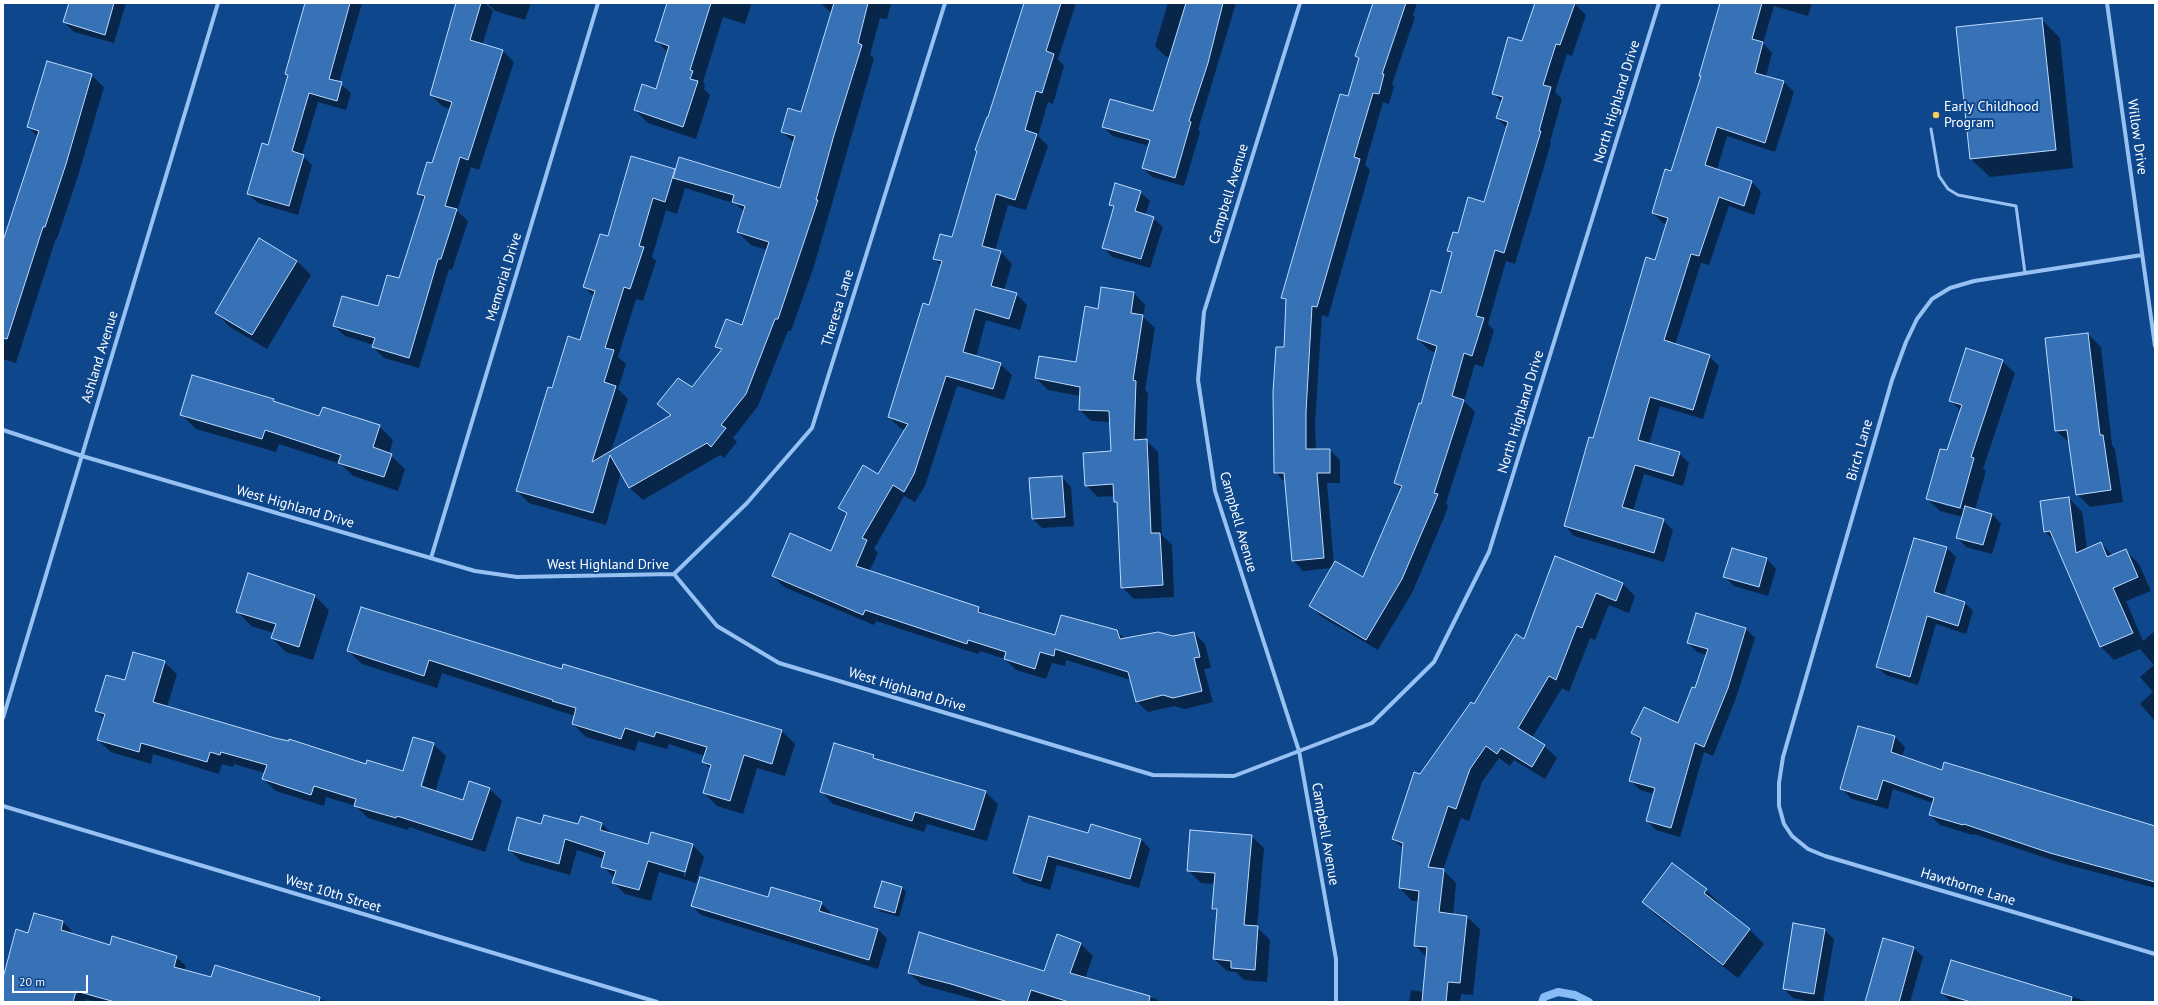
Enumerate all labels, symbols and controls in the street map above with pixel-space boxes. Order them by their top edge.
street label: North Highland Drive [1590,38,1644,166]
street label: Willow Drive [2123,98,2151,176]
place label: Early Childhood Program [1944,99,2039,132]
marker: Early Childhood Program [1931,110,1941,120]
street label: Campbell Avenue [1206,142,1252,246]
street label: Memorial Drive [483,231,525,323]
street label: Theresa Lane [818,267,858,349]
street label: Ashland Avenue [78,309,122,405]
street label: North Highland Drive [1494,348,1548,476]
street label: Birch Lane [1843,417,1877,483]
street label: Campbell Avenue [1216,470,1260,574]
street label: West Highland Drive [234,482,356,532]
street label: West Highland Drive [547,557,669,573]
street label: West Highland Drive [846,664,968,716]
street label: Campbell Avenue [1308,781,1342,887]
street label: Hawthorne Lane [1918,865,2018,909]
street label: West 10th Street [283,871,383,917]
scale bar [14,967,90,993]
text: 20 m [19,974,45,989]

